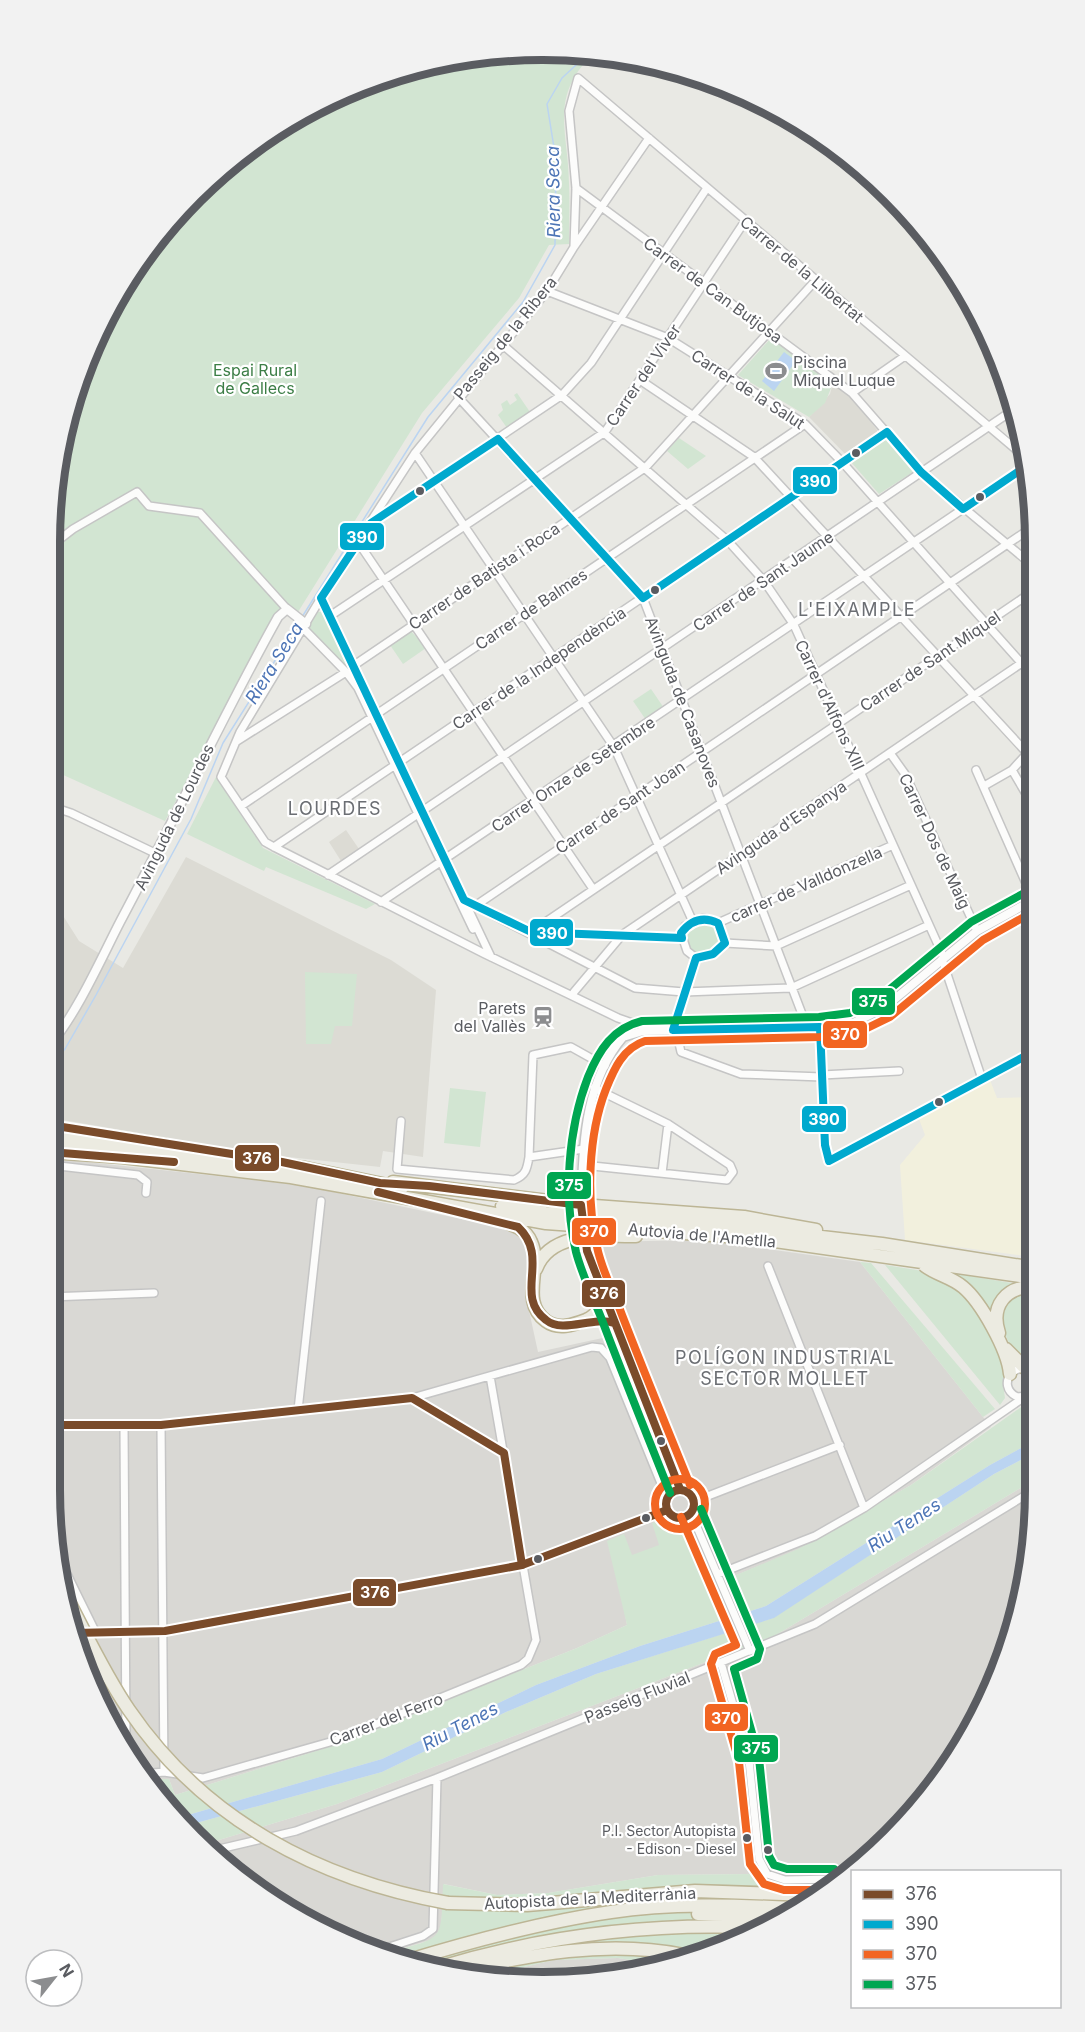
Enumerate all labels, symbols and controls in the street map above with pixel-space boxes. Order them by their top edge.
water label: Riera Seca [542,146,564,238]
street label: Carrer de la Llibertat [736,211,868,327]
street label: Carrer de Can Butjosa [640,233,786,347]
street label: Passeig de la Ribera [449,272,561,404]
street label: Carrer del Viver [601,320,685,430]
street label: Carrer de la Salut [687,345,809,433]
place label: Piscina Miquel Luque [793,352,895,390]
sports icon: Piscina Miquel Luque [764,359,788,383]
park label: Espai Rural de Gallecs [213,360,297,398]
unlabelled marker [850,447,862,459]
line badge: 390 [792,466,838,495]
text: 390 [799,471,831,491]
unlabelled marker [414,485,426,497]
unlabelled marker [974,491,986,503]
street label: Carrer de Batista i Roca [405,518,563,634]
line badge: 390 [339,522,385,551]
street label: Carrer de Sant Jaume [689,526,837,636]
text: 390 [346,527,378,547]
street label: Carrer de Balmes [471,564,591,654]
unlabelled marker [649,584,661,596]
district label: L'EIXAMPLE [798,599,916,620]
street label: Carrer de la Independència [448,602,630,734]
street label: Carrer de Sant Miquel [856,606,1004,716]
street label: Avinguda de Casanoves [641,614,725,790]
water label: Riera Seca [241,618,307,708]
street label: Carrer d'Alfons XIII [791,636,869,774]
street label: Carrer Onze de Setembre [487,712,659,836]
street label: Avinguda de Lourdes [130,741,218,893]
street label: Carrer de Sant Joan [551,756,689,858]
street label: Carrer Dos de Maig [895,770,975,912]
street label: Avinguda d'Espanya [712,776,850,878]
district label: LOURDES [288,798,382,819]
street label: carrer de Valldonzella [727,841,885,927]
line badge: 390 [529,918,574,947]
text: 390 [536,923,568,943]
line badge: 375 [851,987,896,1016]
text: 375 [858,991,888,1011]
place label: Parets del Vallès [454,998,526,1036]
station icon: Parets del Vallès [531,1005,555,1029]
line badge: 370 [822,1020,868,1049]
text: 370 [830,1024,860,1044]
unlabelled marker [933,1096,945,1108]
line badge: 390 [801,1105,847,1133]
text: 390 [808,1109,840,1129]
line badge: 376 [234,1144,280,1172]
text: 376 [242,1148,272,1168]
line badge: 375 [546,1171,592,1200]
text: 375 [554,1175,584,1195]
line badge: 370 [571,1217,617,1246]
street label: Autovia de l'Ametlla [627,1219,777,1251]
text: 370 [579,1221,609,1241]
line badge: 376 [581,1279,626,1308]
text: 376 [589,1283,619,1303]
district label: POLÍGON INDUSTRIAL SECTOR MOLLET [675,1346,895,1389]
unlabelled marker [655,1435,667,1447]
water label: Riu Tenes [864,1494,944,1556]
unlabelled marker [640,1512,652,1524]
unlabelled marker [532,1553,544,1565]
line badge: 376 [352,1578,397,1607]
text: 376 [360,1582,390,1602]
street label: Passeig Fluvial [581,1667,693,1727]
street label: Carrer del Ferro [326,1688,446,1750]
water label: Riu Tenes [419,1697,501,1755]
line badge: 370 [704,1703,749,1732]
text: 370 [711,1708,741,1728]
line badge: 375 [733,1734,779,1763]
text: 375 [741,1738,771,1758]
place label: P.I. Sector Autopista - Edison - Diesel [602,1822,736,1857]
marker: P.I. Sector Autopista - Edison - Diesel [741,1832,753,1844]
unlabelled marker [762,1844,774,1856]
legend [851,1870,1061,2008]
street label: Autopista de la Mediterrània [483,1882,697,1914]
text: 376 [905,1883,937,1904]
text: 390 [905,1913,939,1934]
text: 370 [905,1943,937,1964]
north arrow [24,1948,84,2008]
text: N [55,1960,79,1981]
text: 375 [905,1973,937,1994]

